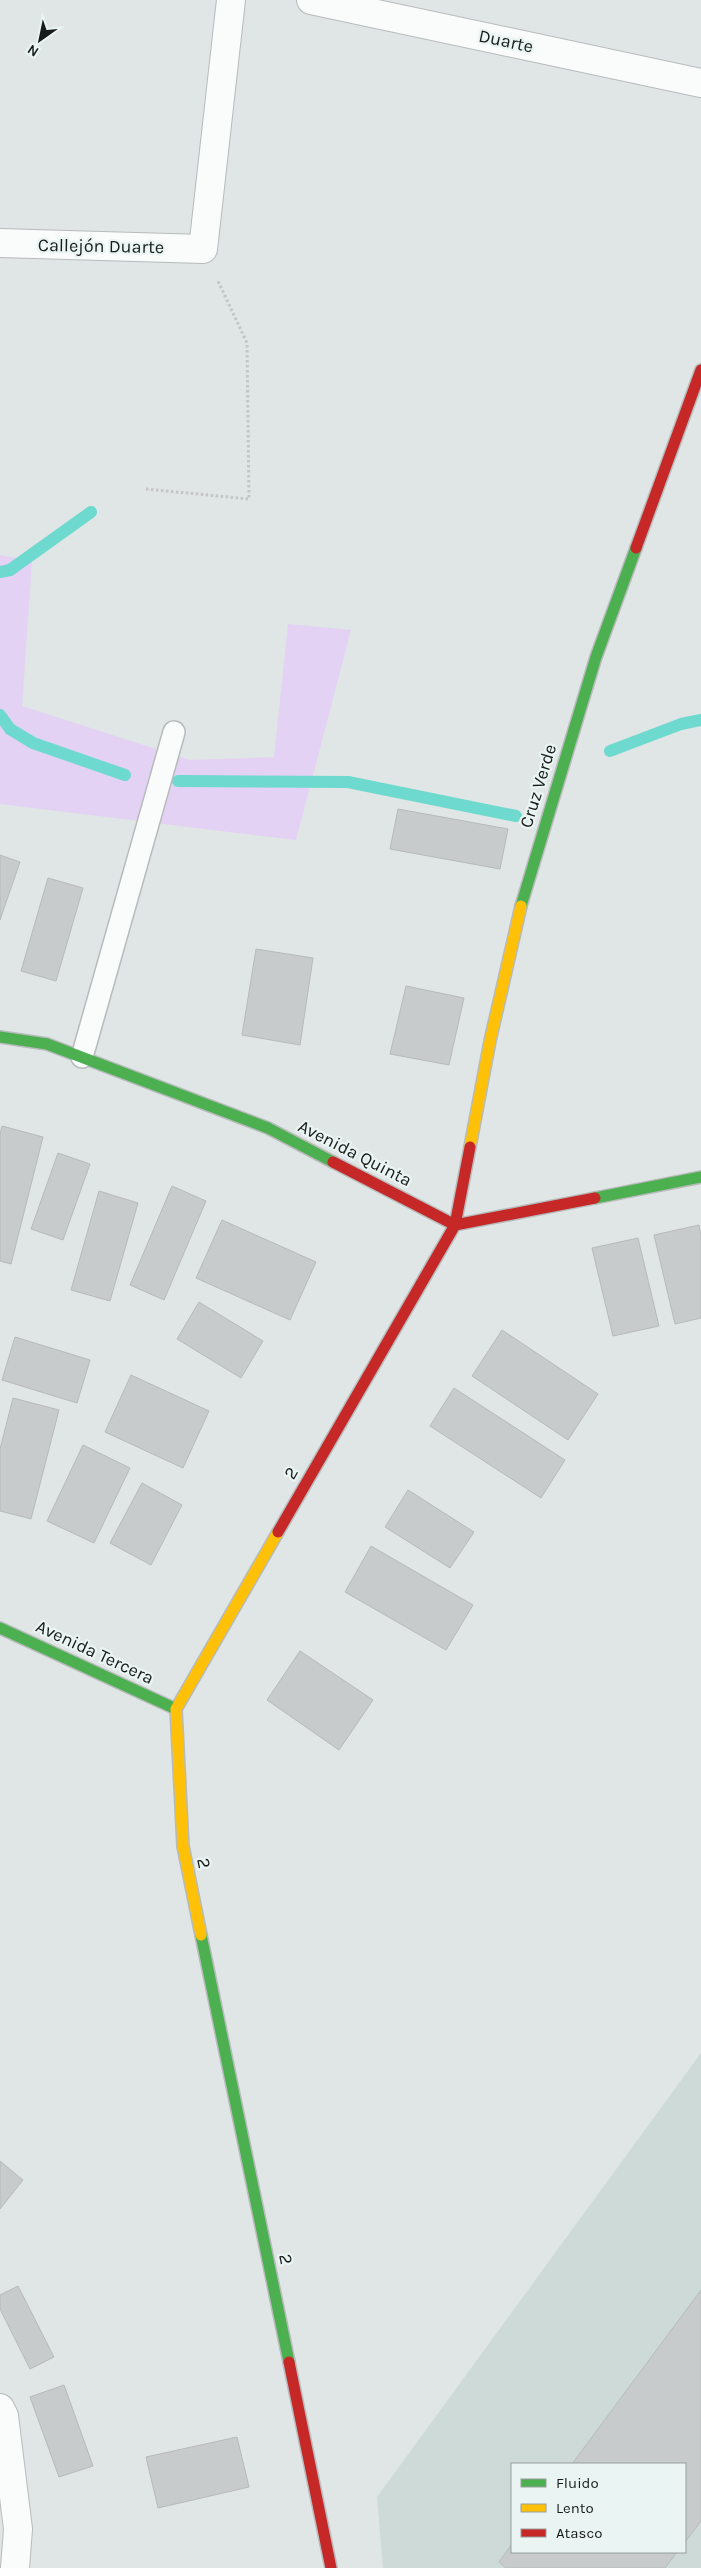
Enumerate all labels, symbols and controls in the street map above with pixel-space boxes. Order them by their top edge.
north arrow [15,15,65,65]
street label: Duarte [477,25,535,57]
text: N [24,41,42,60]
street label: Callejón Duarte [38,234,164,258]
street label: Cruz Verde [515,741,561,831]
street label: Avenida Quinta [294,1115,416,1191]
street label: 2 [279,1463,303,1483]
street label: Avenida Tercera [32,1615,158,1689]
street label: 2 [192,1856,216,1870]
street label: 2 [274,2252,298,2266]
legend [511,2463,686,2553]
text: Fluido [556,2474,599,2492]
text: Lento [556,2499,594,2517]
text: Atasco [556,2524,602,2542]

